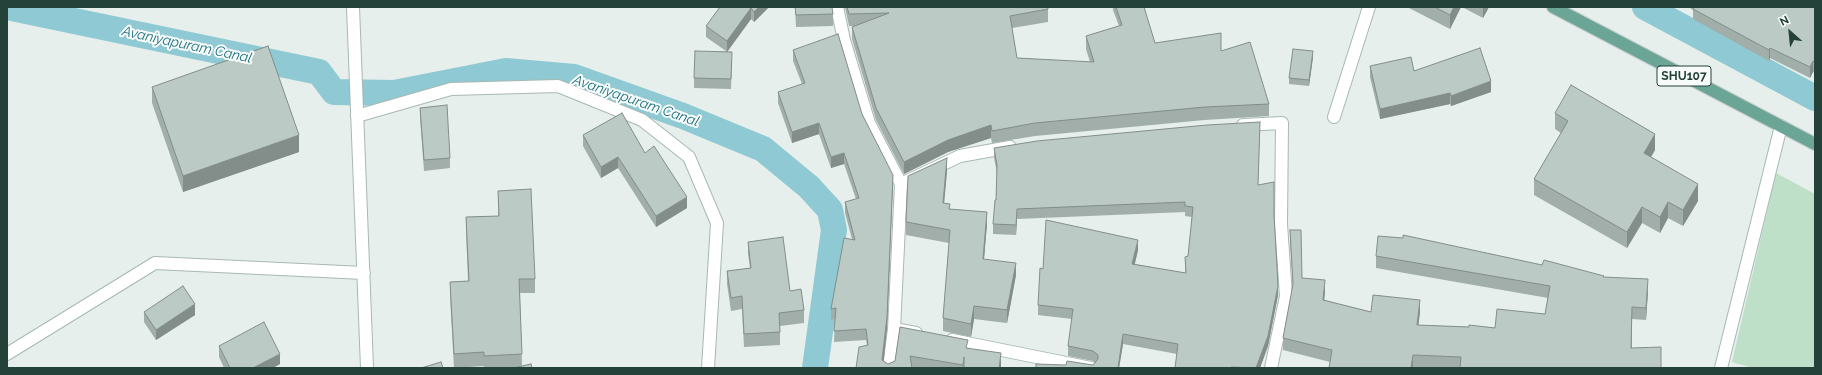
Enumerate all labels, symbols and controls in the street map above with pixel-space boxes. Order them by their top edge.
north arrow [1770,12,1810,52]
text: N [1778,13,1791,29]
water label: Avaniyapuram Canal [121,23,253,67]
road number: SHU107 [1657,66,1711,86]
water label: Avaniyapuram Canal [571,72,701,130]

